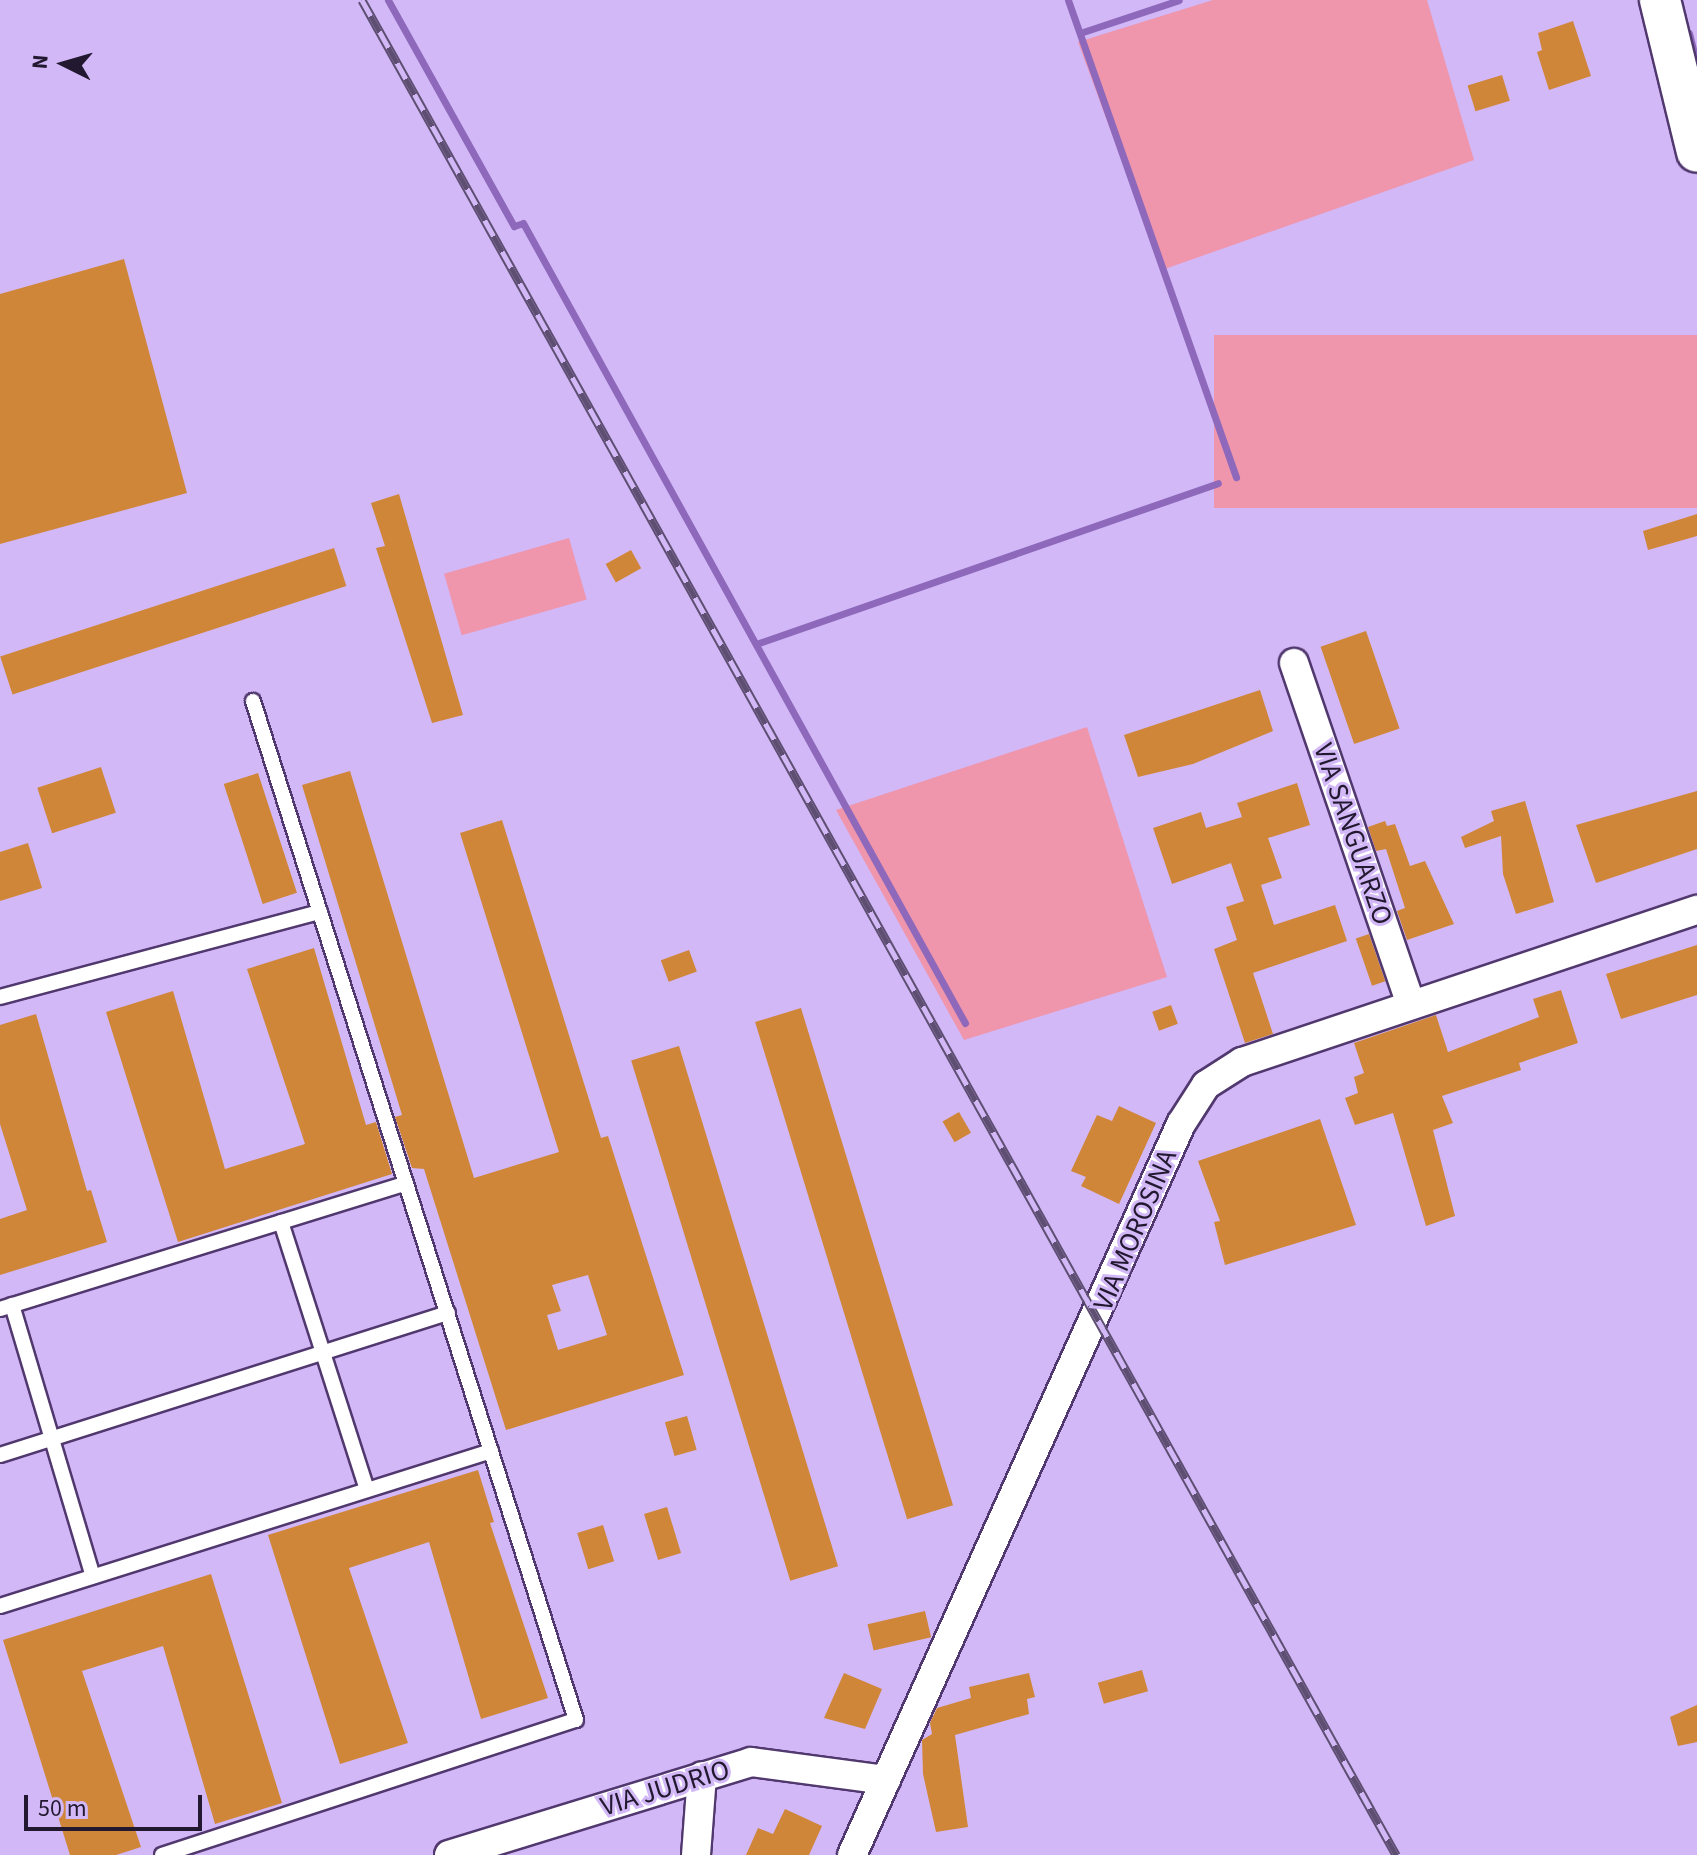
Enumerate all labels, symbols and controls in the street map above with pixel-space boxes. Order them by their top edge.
north arrow [24,24,104,104]
text: N [24,53,57,71]
street label: VIA SANGUARZO [1306,739,1400,929]
street label: VIA MOROSINA [1086,1144,1184,1316]
street label: VIA JUDRIO [596,1752,734,1824]
scale bar [28,1779,206,1829]
text: 50 m [38,1791,87,1826]

